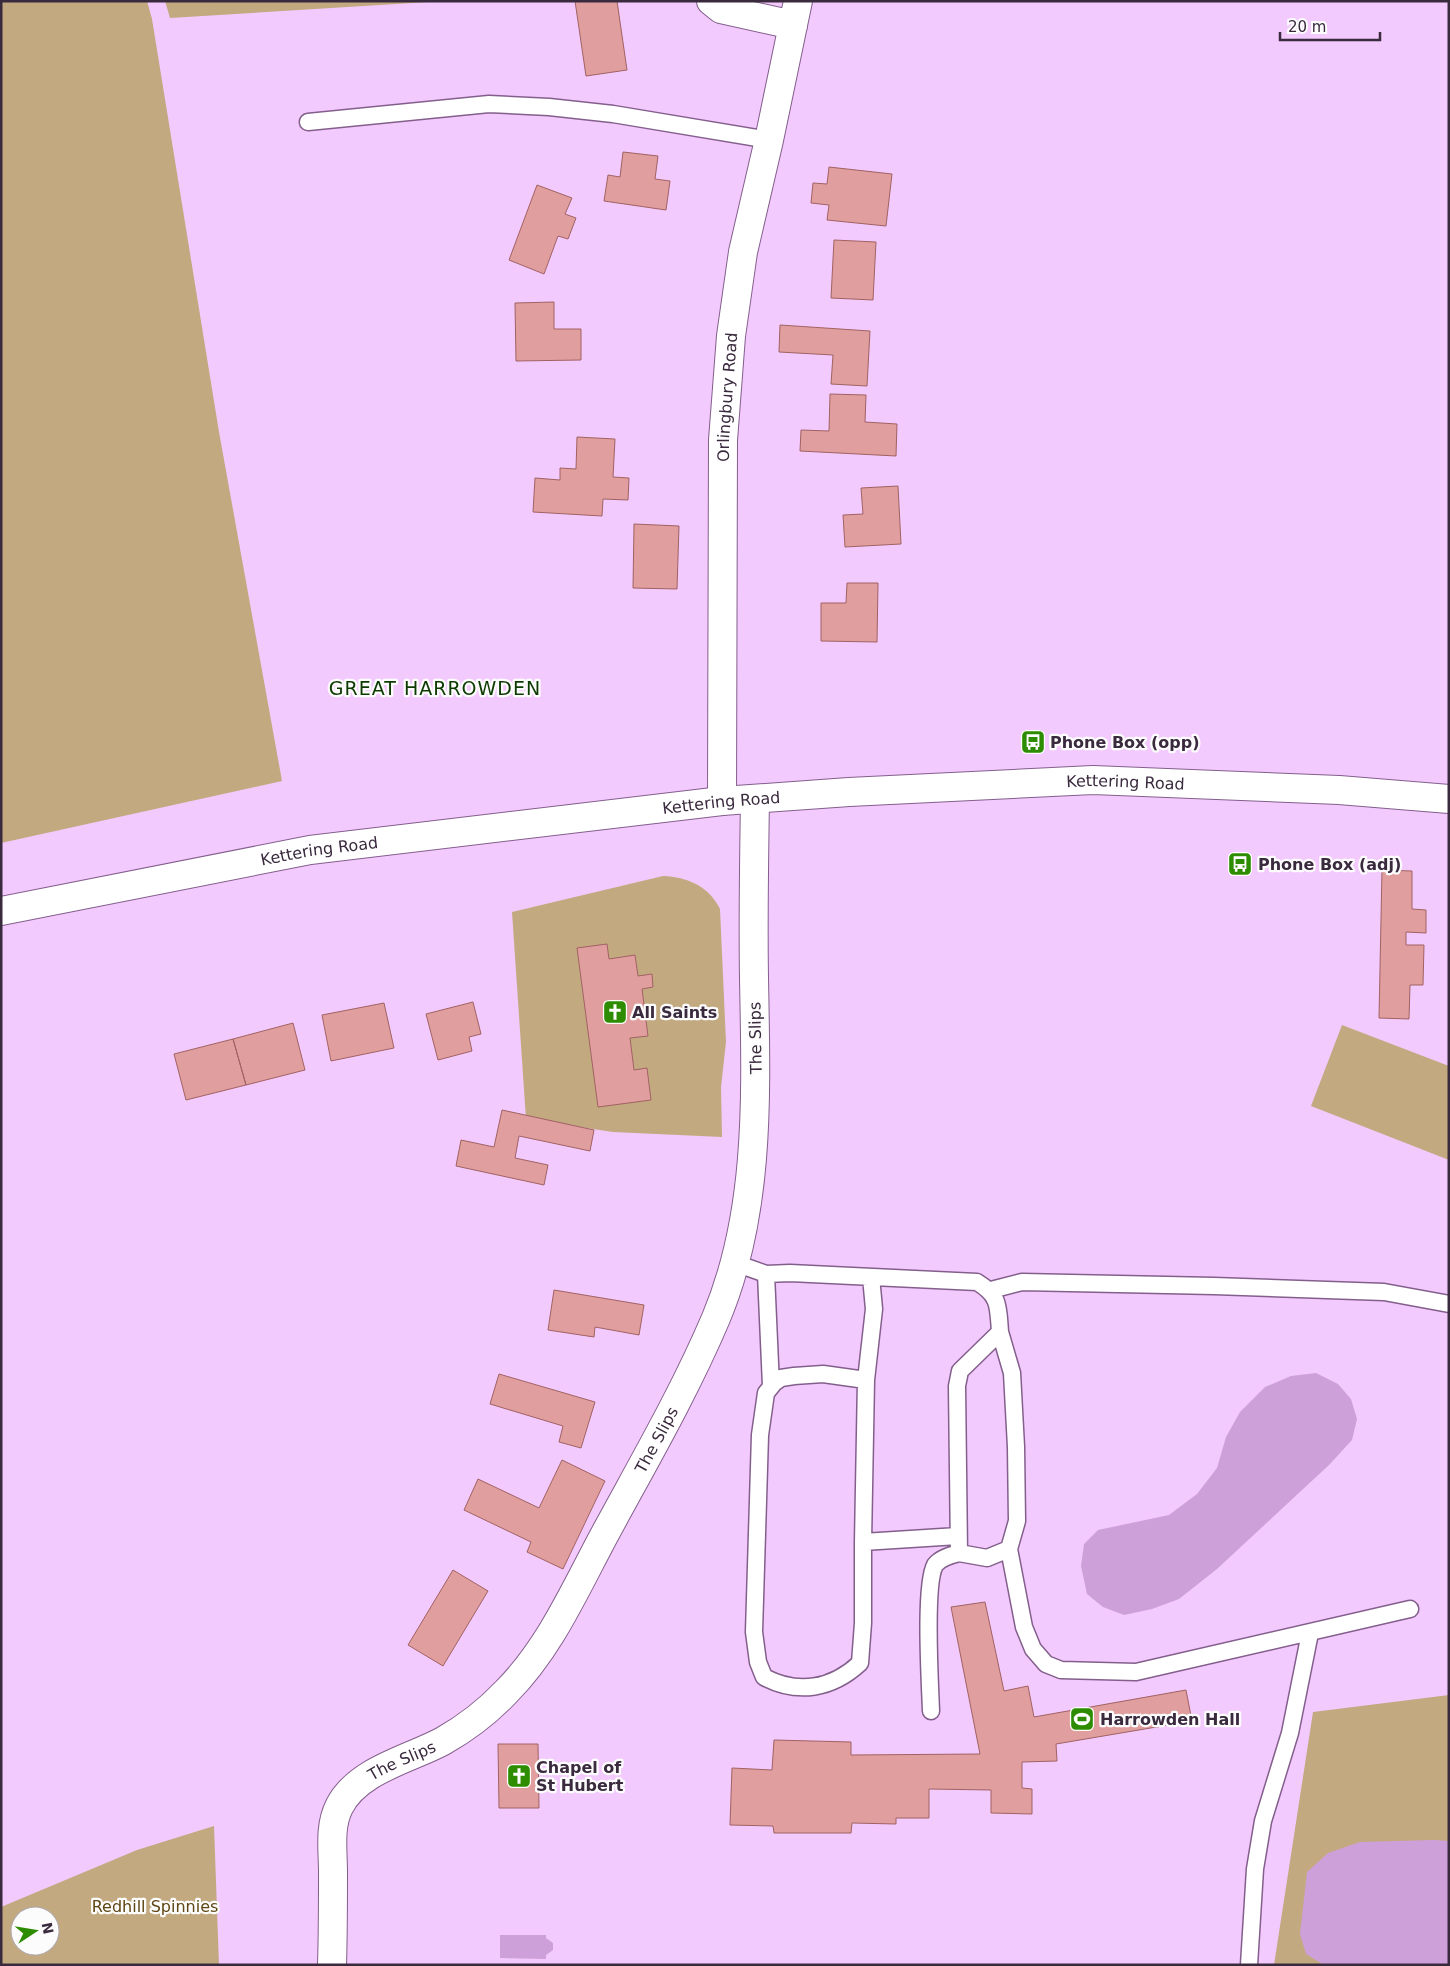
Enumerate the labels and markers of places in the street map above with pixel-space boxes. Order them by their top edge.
bus stop icon: Phone Box (opp) [1020,729,1046,755]
place label: Phone Box (opp) [1050,733,1200,752]
bus stop icon: Phone Box (adj) [1227,851,1253,877]
place label: Phone Box (adj) [1258,855,1401,874]
church icon: All Saints [602,999,628,1025]
place label: All Saints [632,1003,717,1022]
sports icon: Harrowden Hall [1069,1706,1095,1732]
place label: Harrowden Hall [1100,1710,1240,1729]
place label: Chapel of St Hubert [536,1758,624,1795]
church icon: Chapel of St Hubert [506,1763,532,1789]

